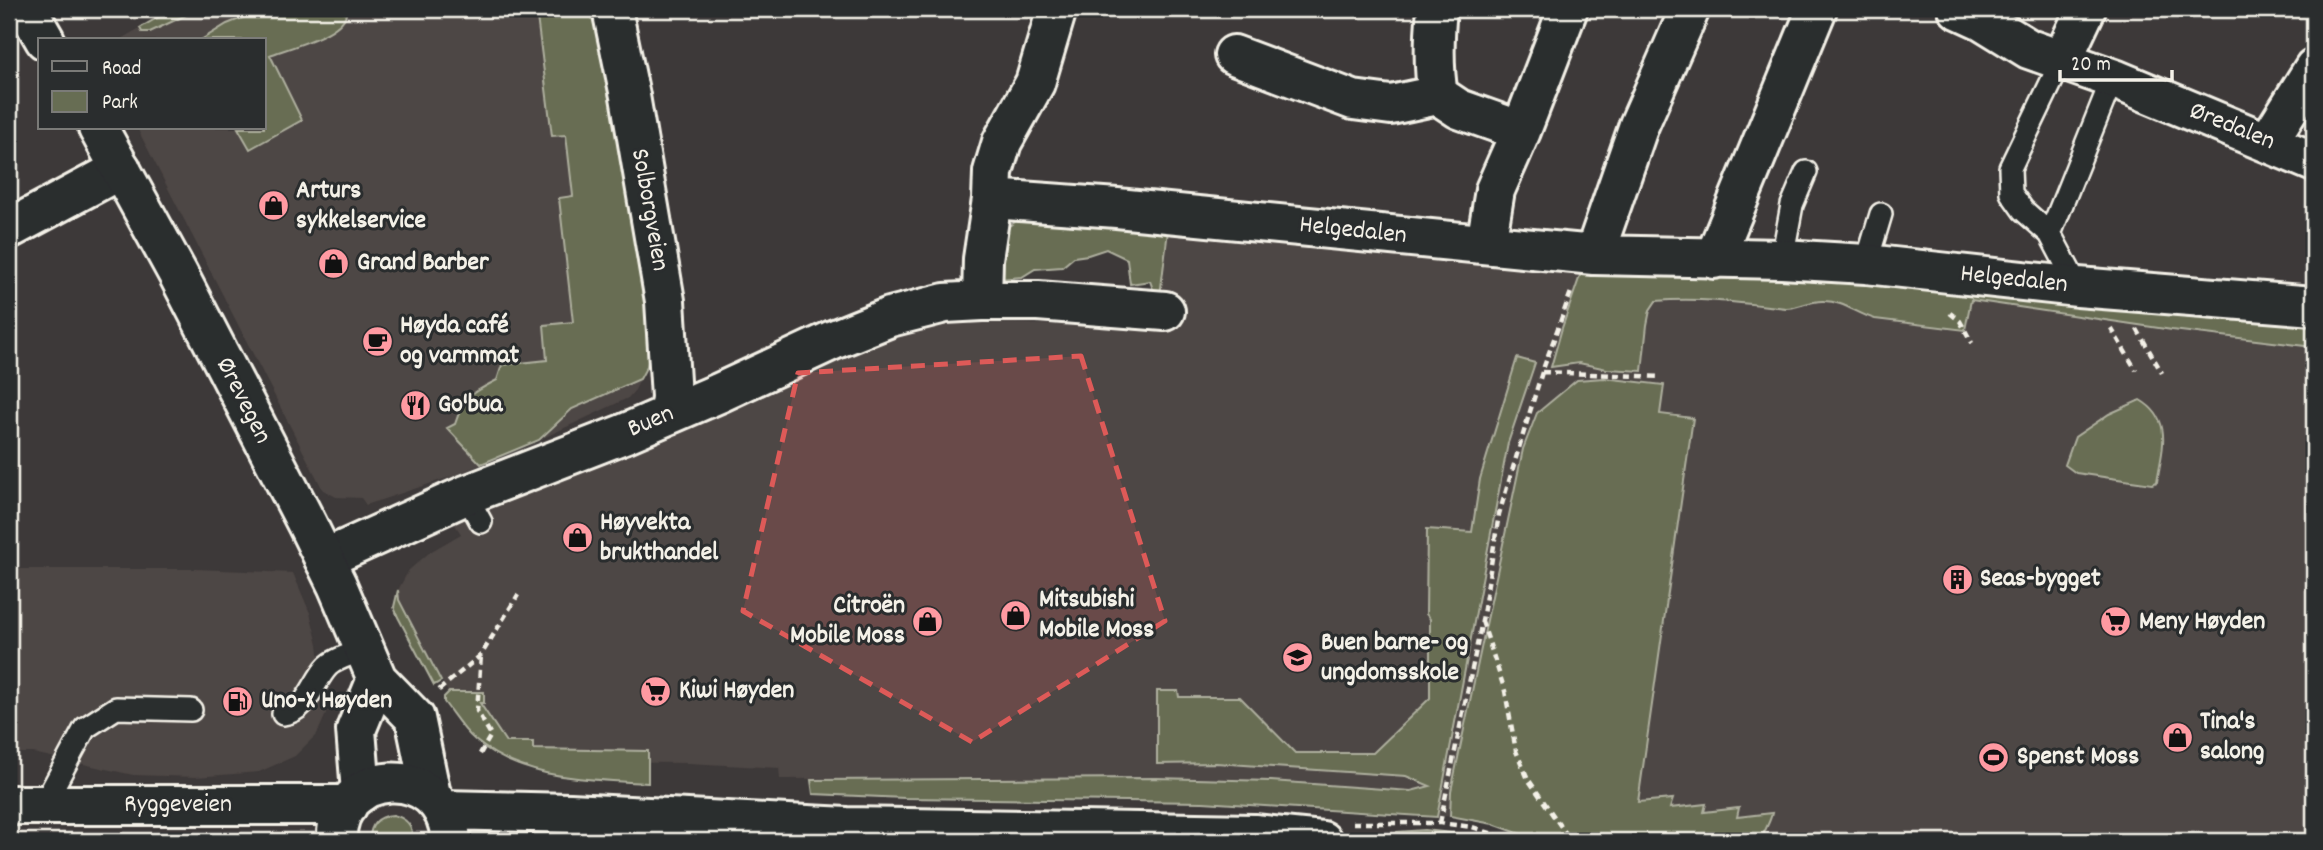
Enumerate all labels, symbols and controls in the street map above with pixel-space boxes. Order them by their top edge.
legend [38,38,266,130]
scale bar [2060,38,2172,82]
text: 20 m [2071,51,2111,81]
text: Road [102,55,141,85]
text: Park [102,89,138,119]
street label: Øredalen [2184,93,2280,161]
street label: Solborgveien [620,146,678,274]
place label: Arturs sykkelservice [296,173,426,240]
shop icon: Arturs sykkelservice [256,189,290,223]
street label: Helgedalen [1297,207,1409,255]
place label: Grand Barber [357,245,489,282]
shop icon: Grand Barber [317,246,351,280]
street label: Helgedalen [1958,256,2070,304]
place label: Høyda café og varmmat [400,308,520,375]
cafe icon: Høyda café og varmmat [360,324,394,358]
street label: Ørevegen [206,351,280,451]
place label: Go'bua [438,387,503,424]
restaurant icon: Go'bua [398,388,432,422]
street label: Buen [622,396,680,448]
place label: Høyvekta brukthandel [600,505,719,572]
shop icon: Høyvekta brukthandel [560,521,594,555]
place label: Seas-bygget [1980,561,2101,598]
building icon: Seas-bygget [1940,562,1974,596]
place label: Mitsubishi Mobile Moss [1039,582,1154,649]
place label: Citroën Mobile Moss [790,588,905,655]
shop icon: Mitsubishi Mobile Moss [999,598,1033,632]
shop icon: Citroën Mobile Moss [911,604,945,638]
place label: Meny Høyden [2139,604,2265,641]
supermarket icon: Meny Høyden [2099,605,2133,639]
place label: Buen barne- og ungdomsskole [1321,625,1468,692]
school or university icon: Buen barne- og ungdomsskole [1281,641,1315,675]
place label: Kiwi Høyden [679,673,794,710]
supermarket icon: Kiwi Høyden [639,674,673,708]
place label: Uno-X Høyden [261,683,392,720]
fuel station icon: Uno-X Høyden [221,684,255,718]
place label: Tina's salong [2200,704,2264,771]
shop icon: Tina's salong [2160,720,2194,754]
place label: Spenst Moss [2017,739,2139,776]
sports icon: Spenst Moss [1977,740,2011,774]
street label: Ryggeveien [124,787,232,824]

